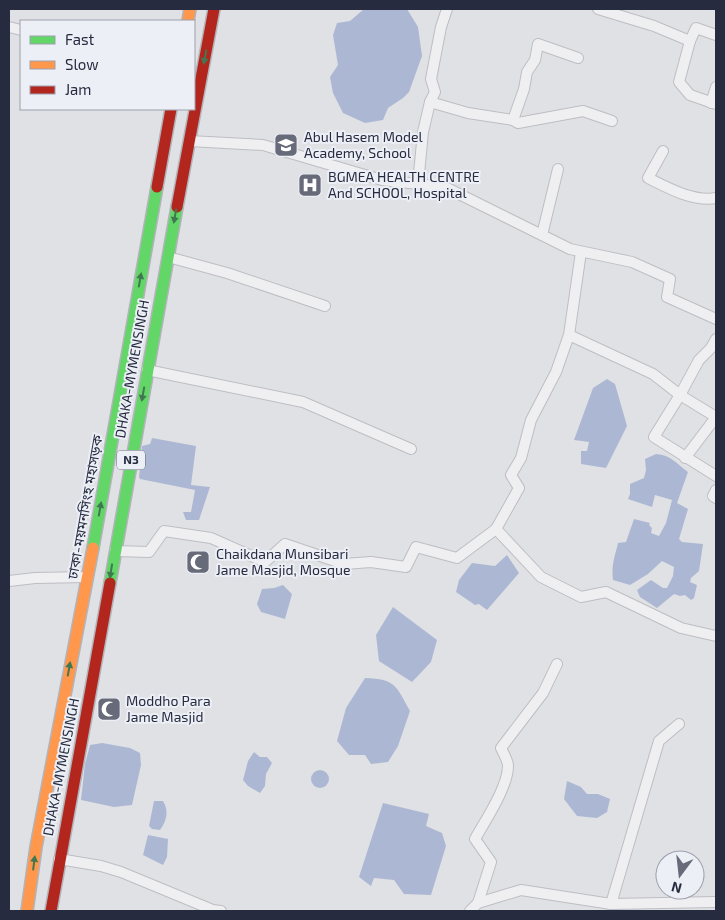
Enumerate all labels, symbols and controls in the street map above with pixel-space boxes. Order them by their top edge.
legend [20,20,195,110]
text: Fast [65,30,95,48]
one-way arrow [200,49,208,65]
text: Slow [65,55,99,73]
text: Jam [65,80,91,98]
place label: Abul Hasem Model Academy, School [304,128,423,161]
school or university icon: Abul Hasem Model Academy, School [273,132,299,158]
place label: BGMEA HEALTH CENTRE And SCHOOL, Hospital [328,168,480,201]
hospital icon: BGMEA HEALTH CENTRE And SCHOOL, Hospital [297,172,323,198]
one-way arrow [171,209,179,225]
one-way arrow [136,272,144,288]
street label: DHAKA-MYMENSINGH [111,298,152,439]
one-way arrow [139,386,147,402]
street label: ঢাকা-ময়মনসিংহ মহাসড়ক [63,433,106,581]
road number: N3 [117,450,145,470]
one-way arrow [96,501,104,517]
place label: Chaikdana Munsibari Jame Masjid, Mosque [216,545,351,578]
mosque icon: Chaikdana Munsibari Jame Masjid, Mosque [185,549,211,575]
one-way arrow [107,563,115,579]
one-way arrow [65,661,73,676]
place label: Moddho Para Jame Masjid [126,692,211,725]
street label: DHAKA-MYMENSINGH [39,696,82,837]
mosque icon: Moddho Para Jame Masjid [96,696,122,722]
north arrow [655,850,705,900]
one-way arrow [31,855,39,871]
text: N [669,879,684,898]

